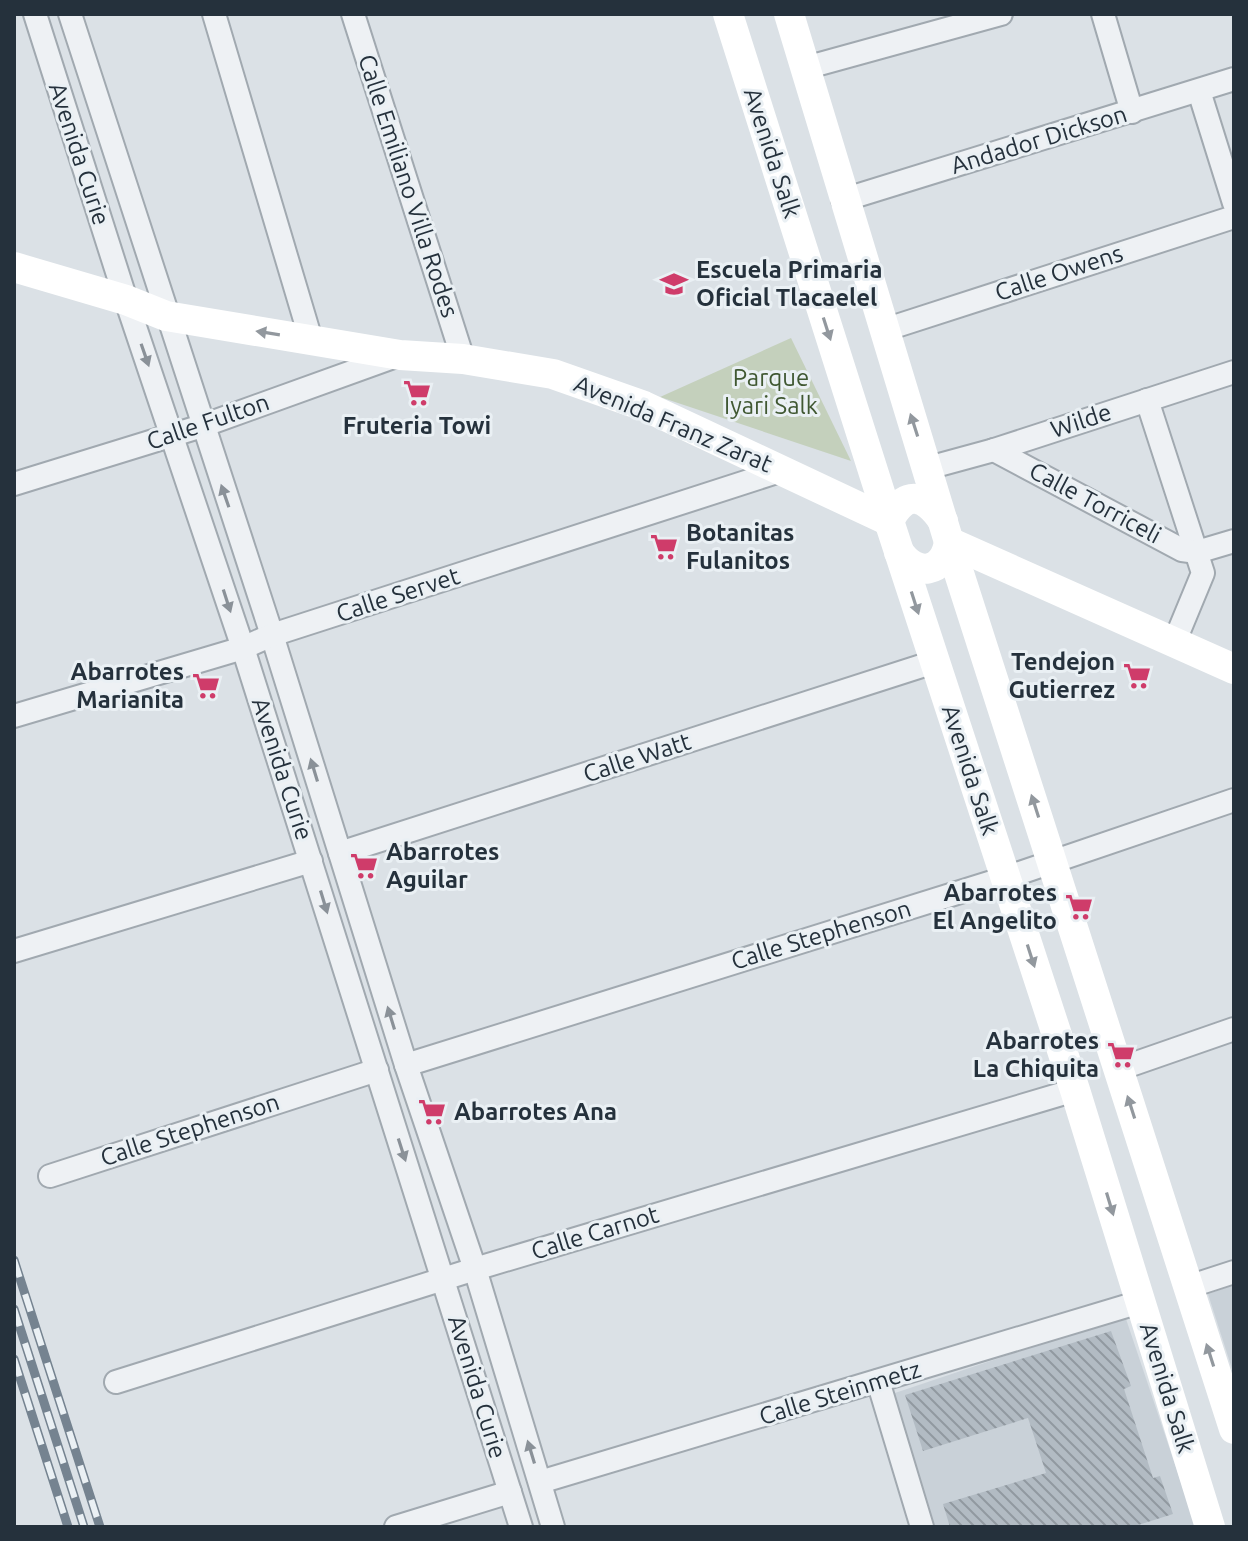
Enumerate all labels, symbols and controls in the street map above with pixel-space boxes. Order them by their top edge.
street label: Calle Emiliano Villa Rodes [353,51,464,321]
street label: Avenida Curie [44,79,115,228]
street label: Avenida Salk [739,84,806,221]
street label: Andador Dickson [948,100,1130,179]
street label: Calle Owens [991,239,1126,306]
place label: Escuela Primaria Oficial Tlacaelel [696,256,883,311]
school or university icon: Escuela Primaria Oficial Tlacaelel [659,269,689,299]
one-way arrow [822,317,834,341]
one-way arrow [255,326,280,338]
one-way arrow [139,343,151,367]
park label: Parque Iyari Salk [724,364,818,419]
street label: Avenida Franz Zarat [570,370,777,478]
supermarket icon: Fruteria Towi [402,378,432,408]
street label: Calle Fulton [143,388,273,455]
street label: Wilde [1047,398,1115,443]
place label: Fruteria Towi [343,412,491,439]
one-way arrow [908,413,920,437]
street label: Calle Torriceli [1025,457,1166,549]
one-way arrow [219,483,231,507]
place label: Botanitas Fulanitos [686,519,794,574]
supermarket icon: Botanitas Fulanitos [649,532,679,562]
street label: Calle Servet [333,562,464,627]
one-way arrow [222,589,234,613]
one-way arrow [910,591,922,615]
place label: Tendejon Gutierrez [1008,648,1115,703]
place label: Abarrotes Marianita [71,658,184,713]
supermarket icon: Tendejon Gutierrez [1122,661,1152,691]
supermarket icon: Abarrotes Marianita [191,671,221,701]
street label: Avenida Curie [247,694,318,843]
street label: Avenida Salk [937,701,1004,838]
street label: Calle Watt [580,727,694,788]
one-way arrow [307,757,320,781]
one-way arrow [1028,794,1041,818]
place label: Abarrotes Aguilar [386,838,499,893]
supermarket icon: Abarrotes Aguilar [349,851,379,881]
place label: Abarrotes El Angelito [933,879,1057,934]
one-way arrow [318,890,331,914]
supermarket icon: Abarrotes El Angelito [1064,892,1094,922]
street label: Calle Stephenson [728,894,914,975]
one-way arrow [1025,945,1038,969]
one-way arrow [384,1006,397,1030]
place label: Abarrotes La Chiquita [973,1027,1099,1082]
supermarket icon: Abarrotes La Chiquita [1106,1040,1136,1070]
street label: Calle Stephenson [97,1088,283,1171]
one-way arrow [1124,1095,1137,1119]
supermarket icon: Abarrotes Ana [417,1097,447,1127]
place label: Abarrotes Ana [454,1098,617,1125]
one-way arrow [396,1138,409,1162]
one-way arrow [1104,1193,1117,1217]
street label: Calle Carnot [528,1200,662,1265]
street label: Avenida Curie [443,1312,512,1462]
street label: Avenida Salk [1135,1319,1200,1456]
one-way arrow [1204,1343,1216,1367]
street label: Calle Steinmetz [756,1355,924,1430]
one-way arrow [524,1440,537,1464]

